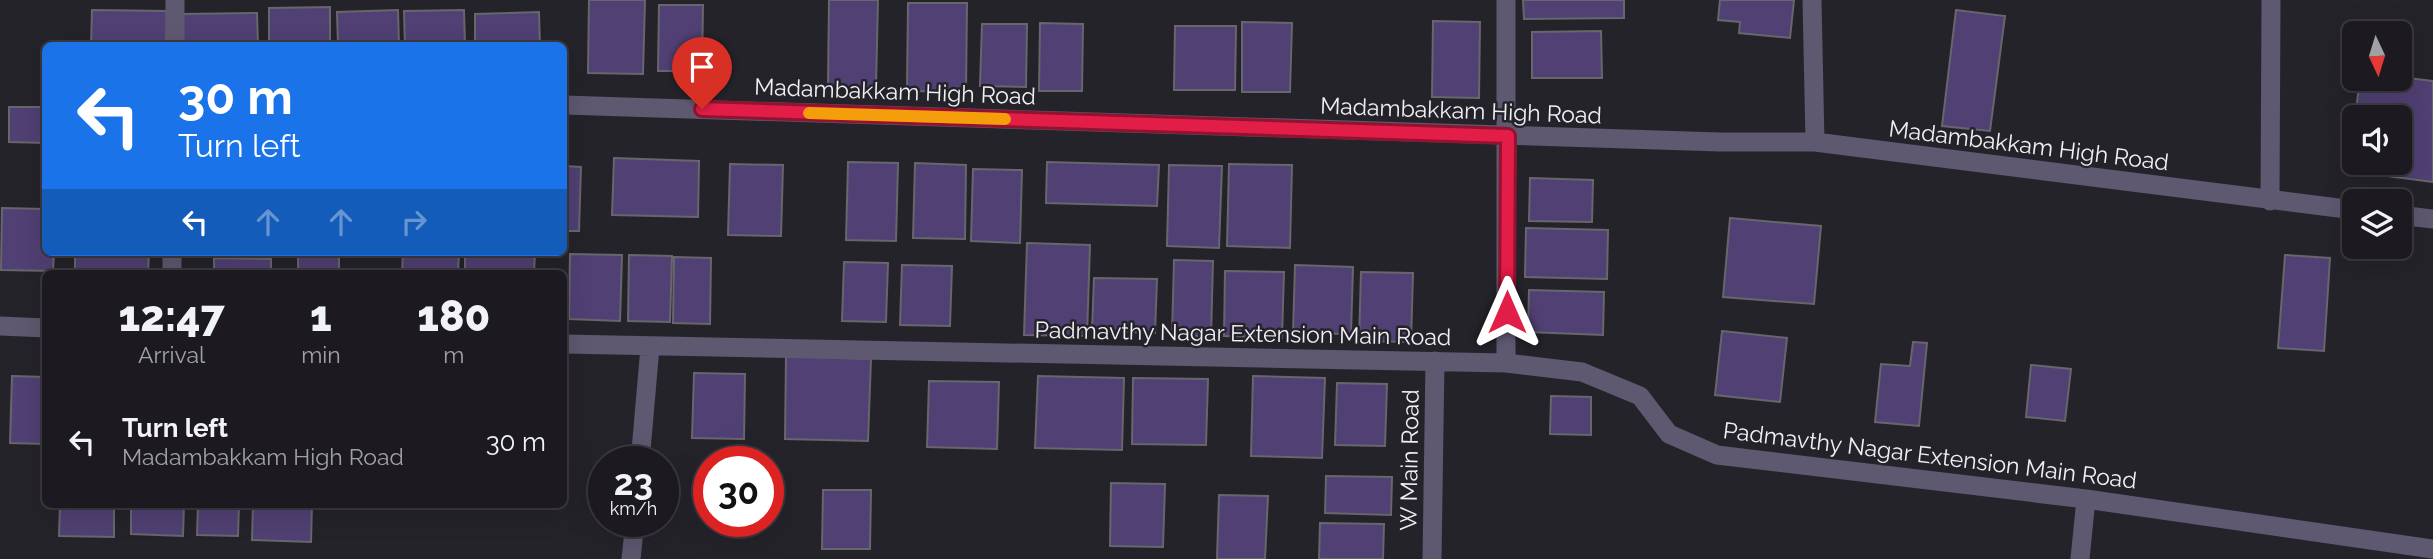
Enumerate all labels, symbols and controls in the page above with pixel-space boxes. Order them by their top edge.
north arrow [2342,21,2412,91]
map controls [2342,21,2412,259]
pin [672,37,732,109]
icon: arrive [683,48,721,86]
text: 30 m [178,68,293,125]
icon: left [63,70,154,161]
street label: Madambakkam High Road [754,73,1036,109]
street label: Madambakkam High Road [1320,92,1602,128]
button: sound [2342,105,2412,175]
street label: Madambakkam High Road [1887,114,2171,176]
text: Turn left [178,127,300,164]
button: layers [2342,189,2412,259]
icon: left [176,203,214,241]
icon: ahead [249,203,287,241]
icon: ahead [322,203,360,241]
icon: right [395,203,433,241]
position arrow [1470,275,1544,349]
text: 12:47 [119,292,225,341]
text: 1 [310,292,332,341]
text: 180 [417,292,490,341]
street label: Padmavthy Nagar Extension Main Road [1034,316,1452,350]
text: Arrival [138,341,205,368]
text: min [301,341,341,368]
text: m [443,341,464,368]
street label: W Main Road [1394,389,1424,531]
text: Turn left [122,413,228,443]
street label: Padmavthy Nagar Extension Main Road [1722,416,2138,494]
icon: left [63,423,101,461]
text: 30 m [486,427,546,457]
text: Madambakkam High Road [122,443,404,470]
speed limit sign: 30 [693,446,784,537]
text: 23 [614,462,653,503]
text: km/h [610,498,657,519]

